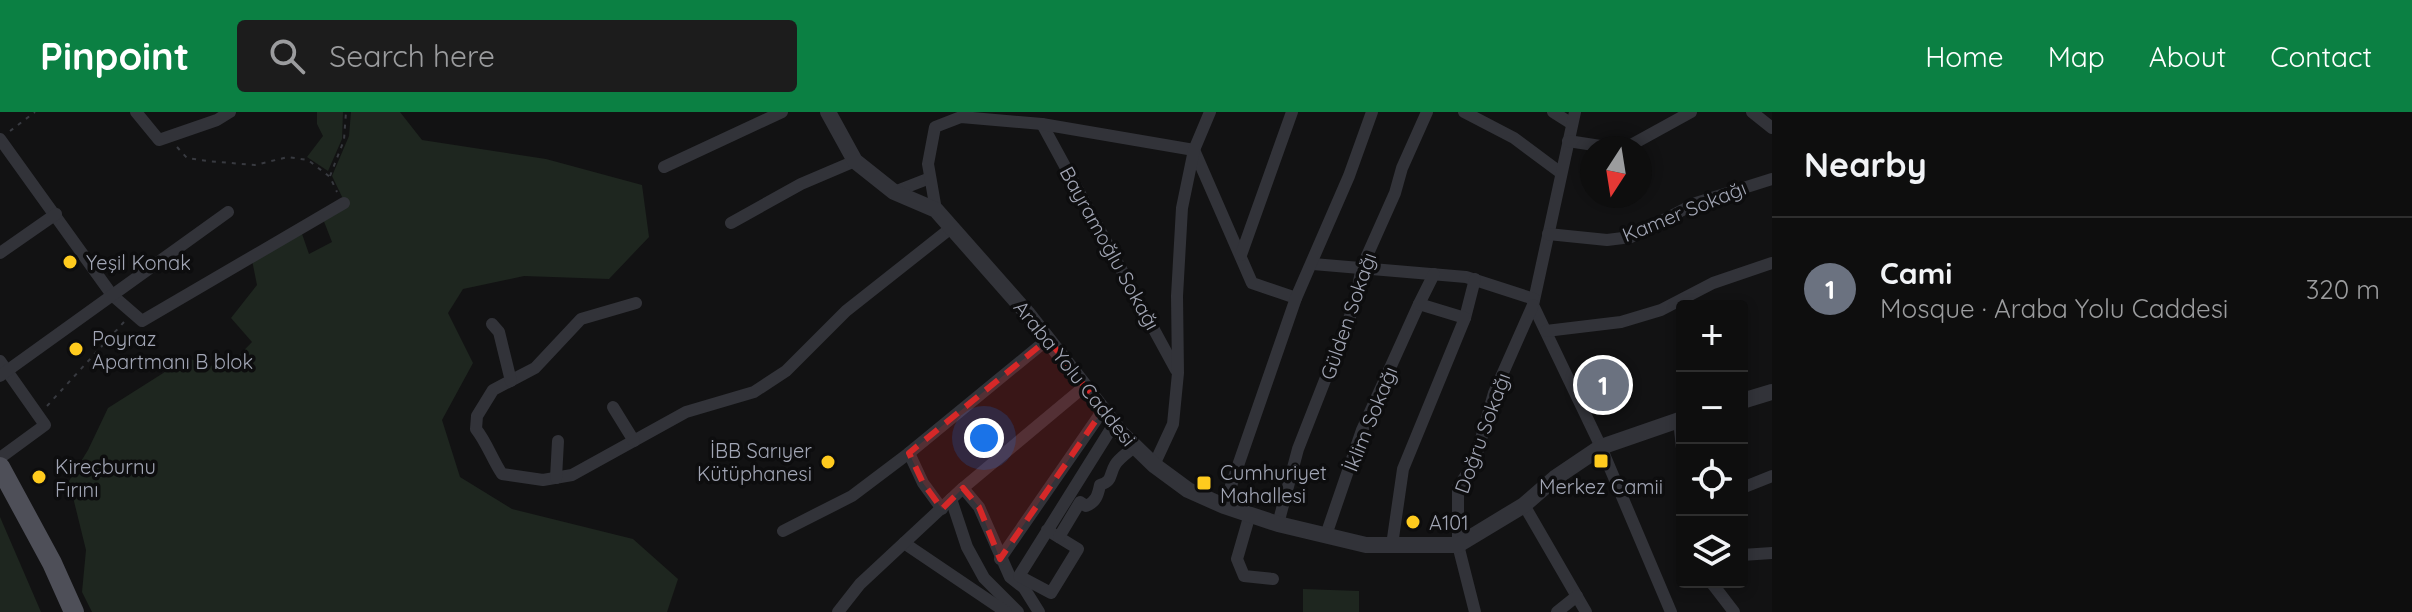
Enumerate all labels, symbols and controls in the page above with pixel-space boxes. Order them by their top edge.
search box [237,20,797,92]
text: Pinpoint [40,32,189,80]
icon: search [265,34,309,78]
text: Search here [329,37,495,75]
text: Home [1925,39,2004,74]
text: Map [2048,39,2105,74]
text: About [2149,39,2226,74]
text: Contact [2270,39,2372,74]
north arrow [1580,136,1652,208]
text: Nearby [1804,143,1927,186]
street label: Bayramoğlu Sokağı [1055,162,1165,334]
street label: Kamer Sokağı [1619,175,1749,247]
street label: Gülden Sokağı [1315,249,1381,383]
place label: Yeşil Konak [86,250,191,275]
marker: Yeşil Konak [61,253,79,271]
text: Cami [1880,254,1952,292]
text: 1 [1825,273,1835,306]
text: 320 m [2306,273,2380,306]
text: Mosque · Araba Yolu Caddesi [1880,292,2228,325]
street label: Araba Yolu Caddesi [1009,295,1141,451]
map controls [1676,300,1748,588]
button: + [1676,300,1748,372]
place label: Poyraz Apartmanı B blok [92,326,253,374]
marker: Poyraz Apartmanı B blok [67,340,85,358]
pin: 1 [1577,355,1629,415]
street label: İklim Sokağı [1338,363,1402,475]
street label: Doğru Sokağı [1449,369,1515,497]
button: − [1676,372,1748,444]
your location [964,418,1004,458]
place label: İBB Sarıyer Kütüphanesi [697,438,812,486]
button: locate [1676,444,1748,516]
marker: Merkez Camii [1592,452,1610,470]
marker: İBB Sarıyer Kütüphanesi [819,453,837,471]
place label: Kireçburnu Fırını [55,454,156,502]
place label: Cumhuriyet Mahallesi [1220,460,1327,508]
marker: Kireçburnu Fırını [30,468,48,486]
marker: Cumhuriyet Mahallesi [1195,474,1213,492]
place label: Merkez Camii [1539,474,1663,499]
place label: A101 [1429,510,1469,535]
marker: A101 [1404,513,1422,531]
button: layers [1676,516,1748,588]

